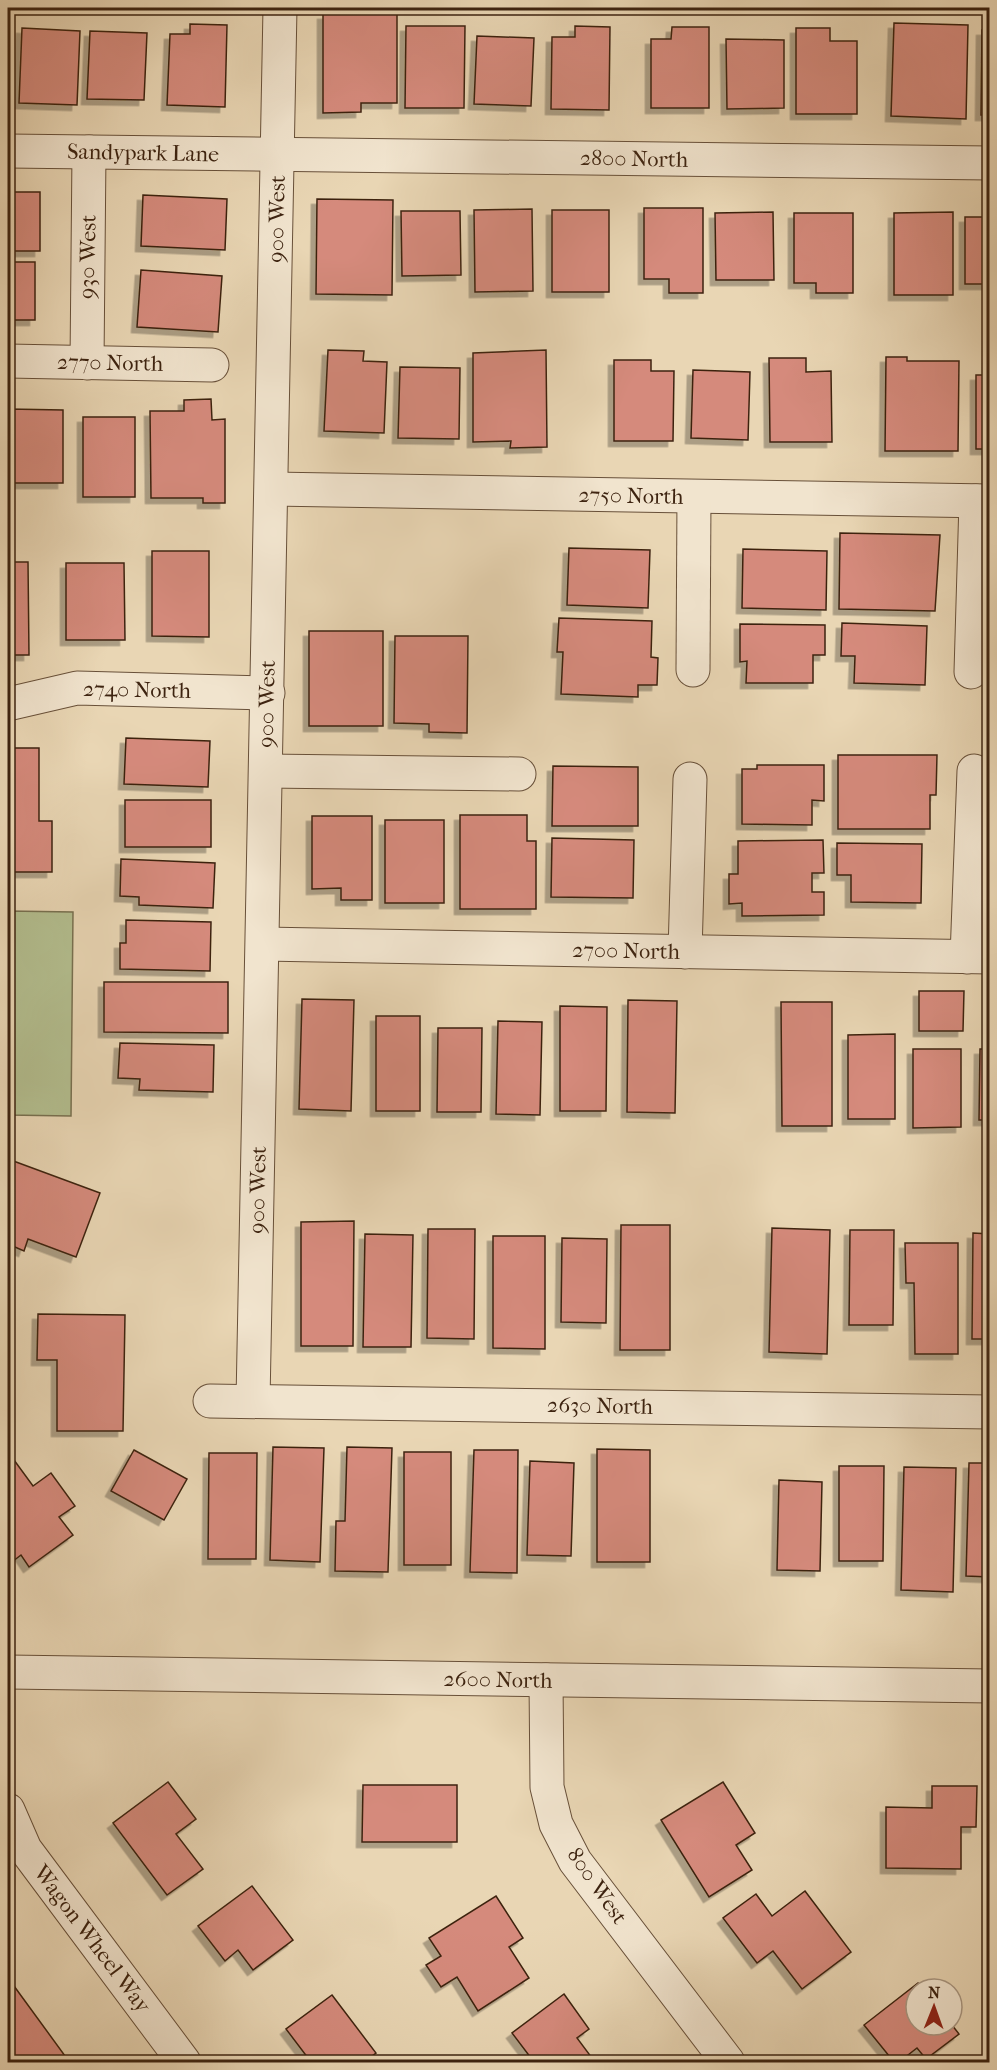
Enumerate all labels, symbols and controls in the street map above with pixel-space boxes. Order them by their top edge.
street label: Sandypark Lane [67,139,219,167]
street label: 2800 North [580,145,689,173]
street label: 900 West [263,175,291,263]
street label: 930 West [74,214,102,299]
street label: 2770 North [57,349,164,377]
street label: 2750 North [578,482,684,510]
street label: 900 West [253,660,281,748]
street label: 2740 North [83,676,192,704]
street label: 2700 North [572,937,681,965]
street label: 900 West [244,1146,272,1234]
street label: 2630 North [547,1392,654,1420]
street label: 2600 North [443,1666,553,1694]
street label: 800 West [561,1843,633,1929]
street label: Wagon Wheel Way [27,1859,157,2019]
north arrow [904,1977,964,2037]
text: N [928,1983,941,2002]

